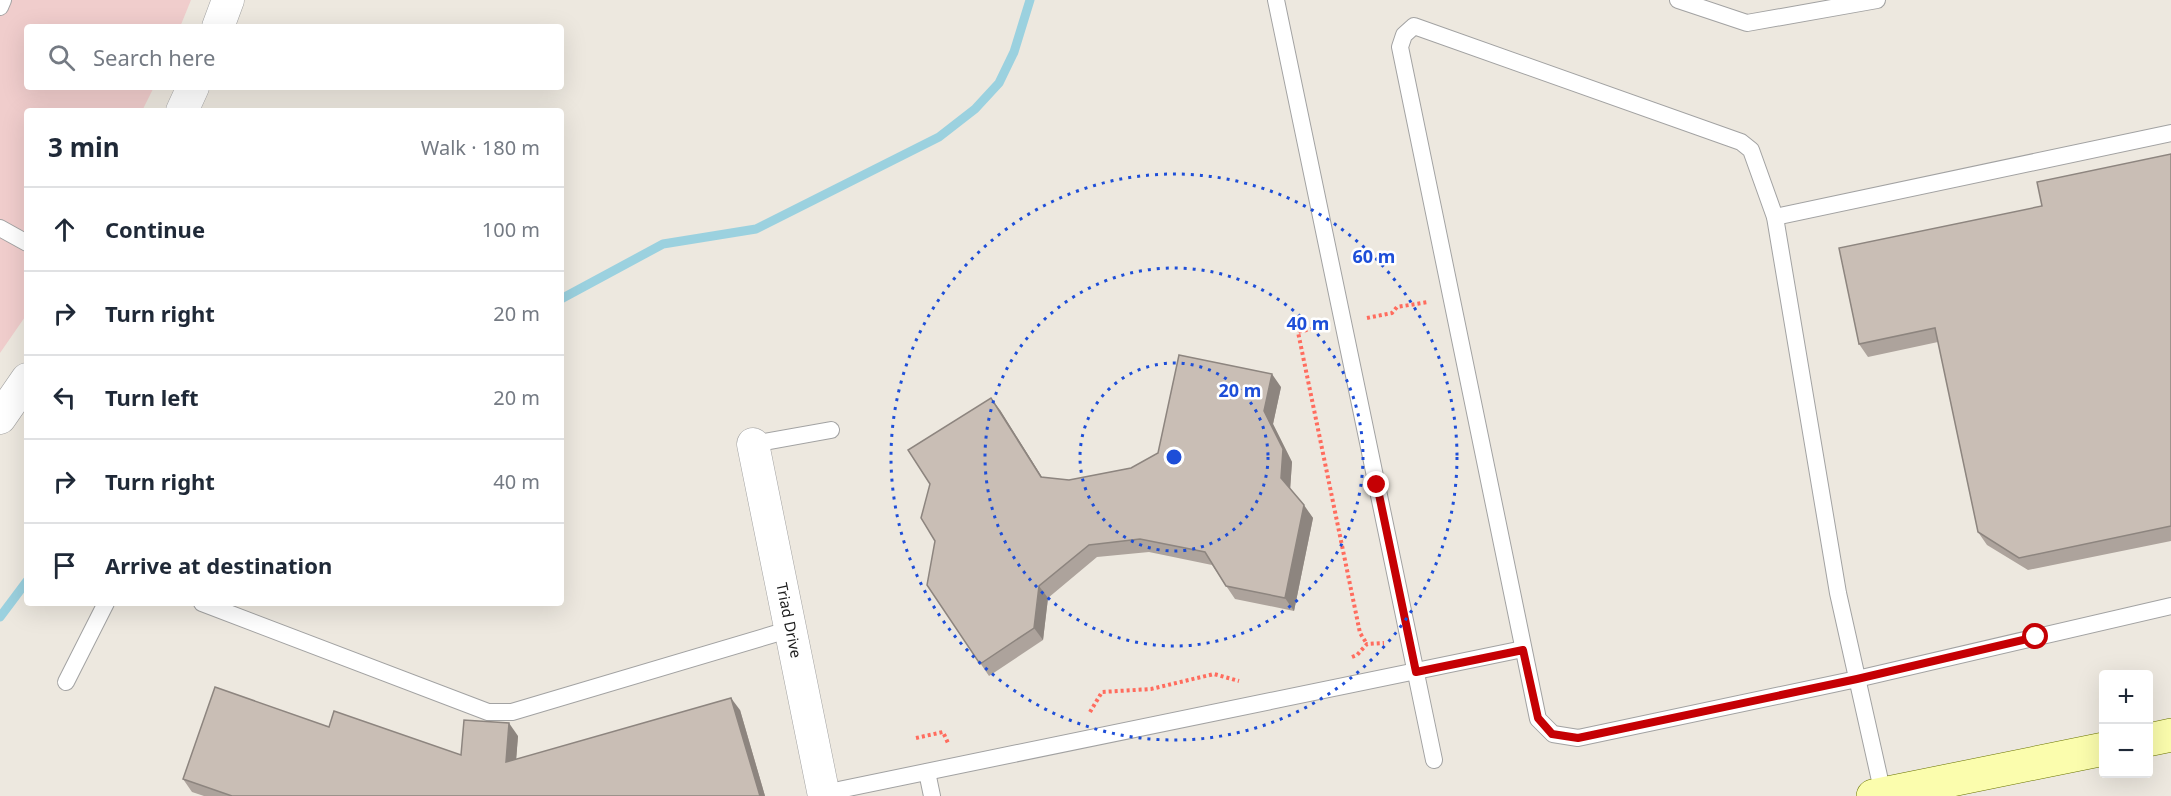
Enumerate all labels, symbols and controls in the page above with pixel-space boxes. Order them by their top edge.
search box [24,24,564,90]
icon: search [45,41,78,74]
text: Search here [93,42,215,72]
text: 3 min [48,129,120,165]
text: Walk · 180 m [421,134,540,161]
icon: ahead [48,213,81,246]
text: Continue [105,214,205,244]
text: 100 m [482,216,540,243]
text: 60 m [1353,244,1395,268]
icon: right [48,297,81,330]
text: Turn right [105,298,215,328]
text: 20 m [493,300,540,327]
text: 40 m [1287,311,1329,335]
text: 20 m [1219,378,1261,402]
icon: left [48,381,81,414]
text: Turn left [105,382,199,412]
text: 20 m [493,384,540,411]
centre of rings [1164,447,1184,467]
icon: right [48,465,81,498]
text: Turn right [105,466,215,496]
text: 40 m [493,468,540,495]
route end [1363,471,1389,497]
icon: arrive [48,549,81,582]
text: Arrive at destination [105,550,332,580]
street label: Triad Drive [772,581,807,660]
route start [2022,623,2048,649]
map controls [2099,670,2153,778]
button: + [2099,670,2153,724]
button: − [2099,724,2153,778]

